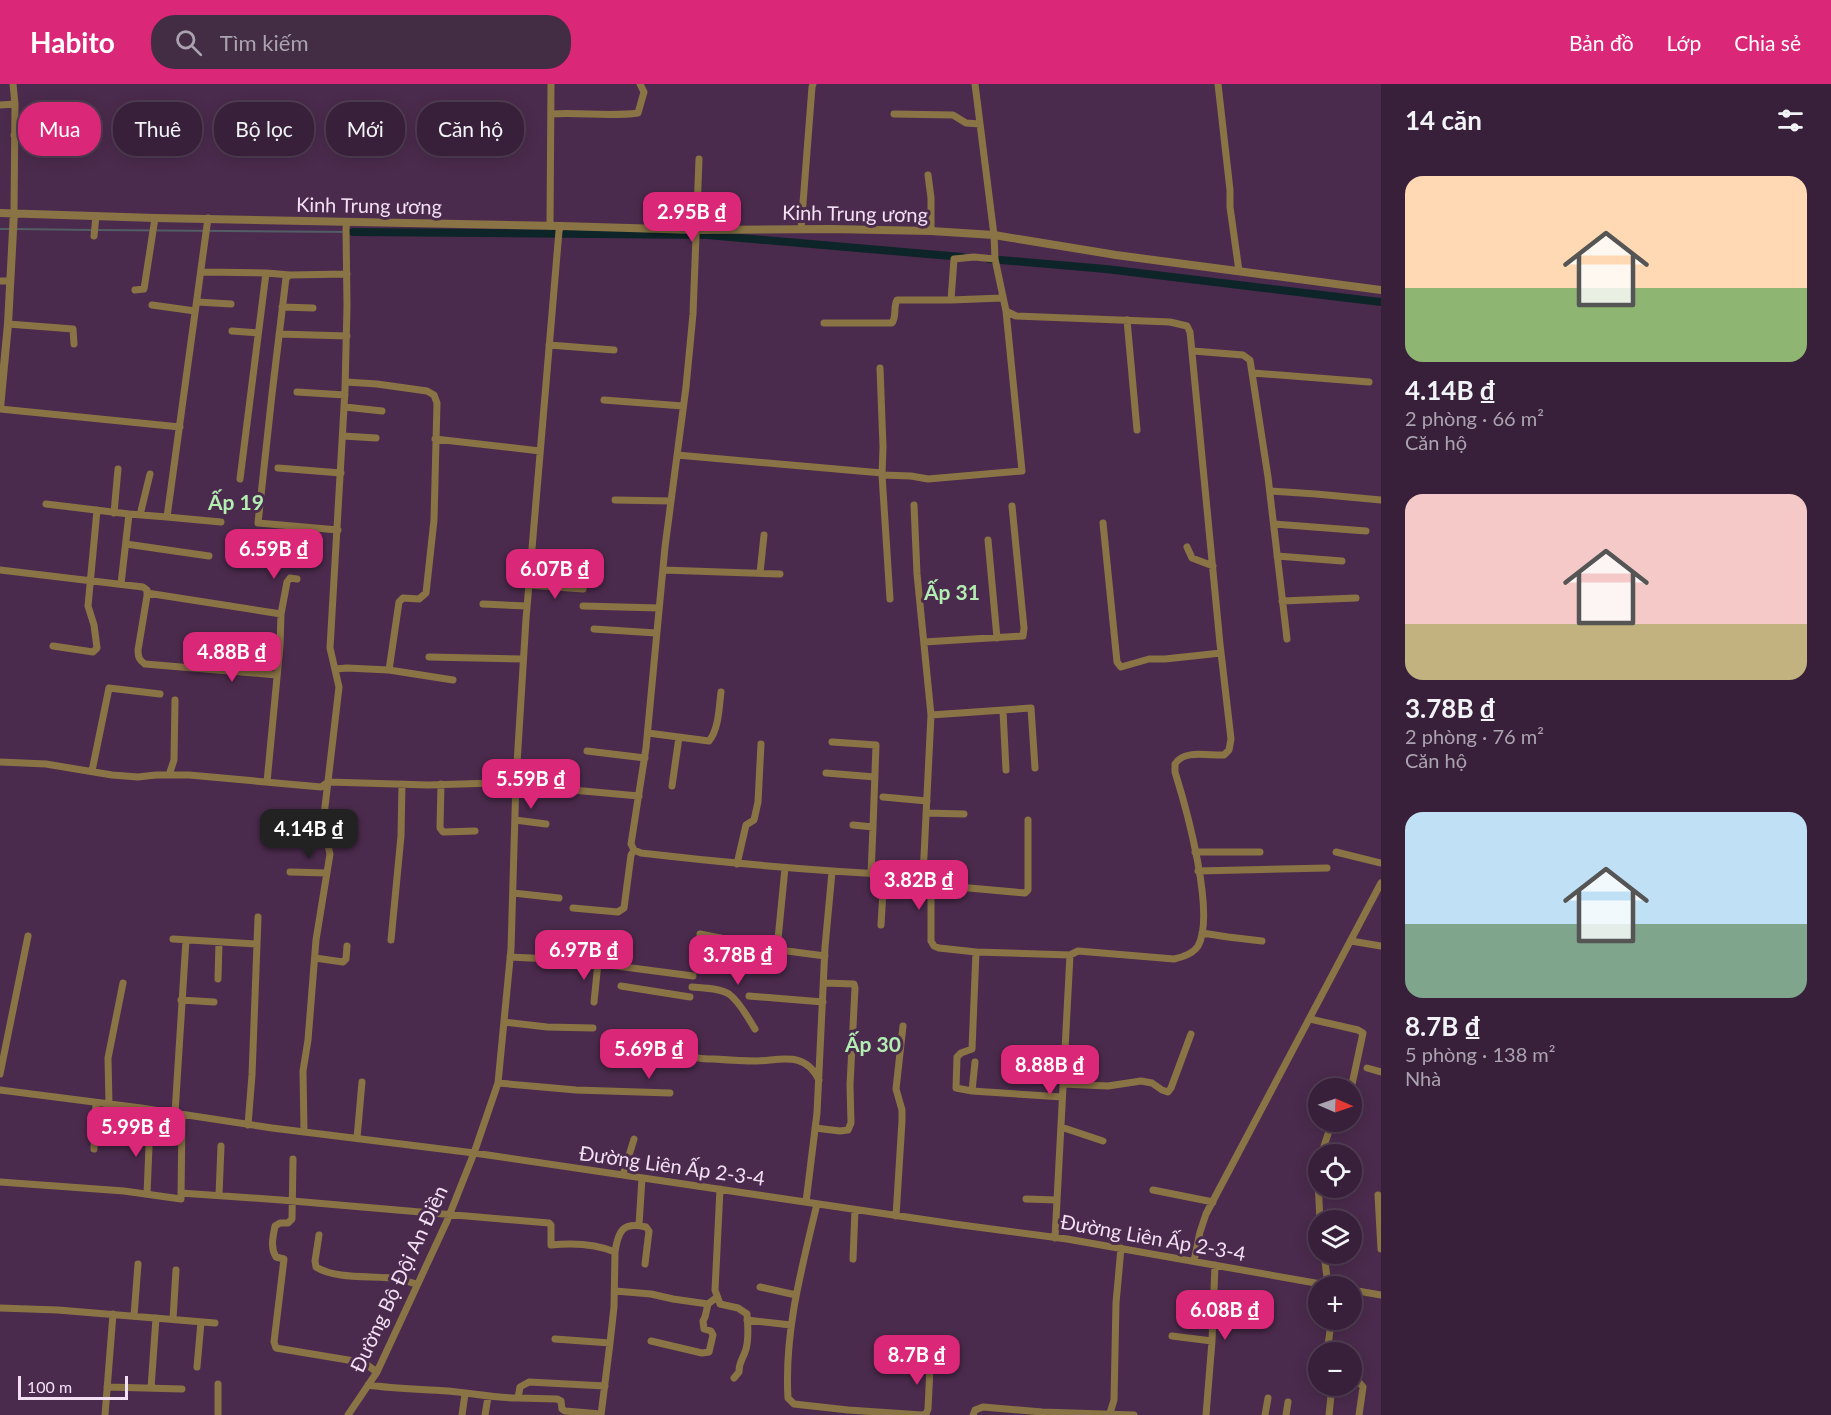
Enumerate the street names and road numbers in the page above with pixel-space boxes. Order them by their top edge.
street label: Kinh Trung ương [296,192,442,218]
street label: Kinh Trung ương [782,200,928,226]
street label: Đường Liên Ấp 2-3-4 [578,1140,767,1190]
street label: Đường Bộ Đội An Điền [344,1181,452,1376]
street label: Đường Liên Ấp 2-3-4 [1059,1209,1248,1265]

